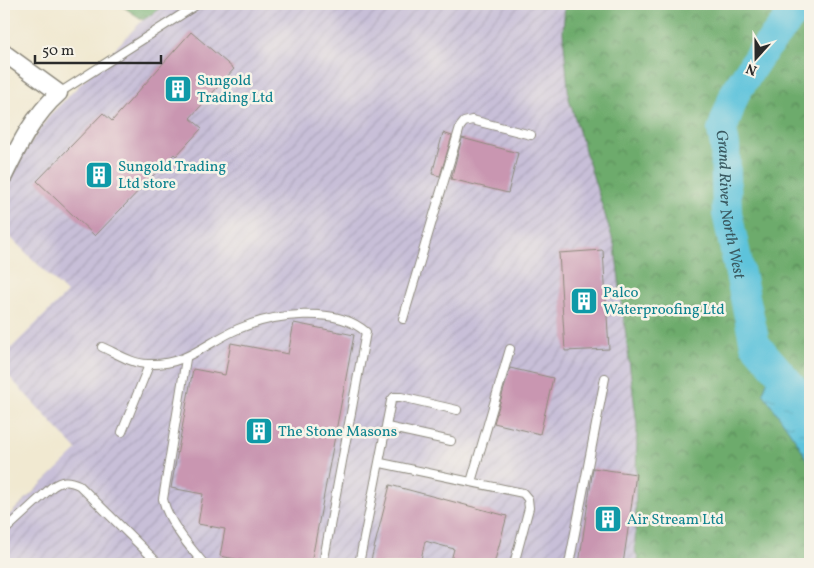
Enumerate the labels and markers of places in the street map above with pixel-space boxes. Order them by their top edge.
place label: Sungold Trading Ltd [197,71,274,109]
building icon: Sungold Trading Ltd [163,74,193,104]
place label: Sungold Trading Ltd store [118,157,227,195]
building icon: Sungold Trading Ltd store [84,160,114,190]
place label: Palco Waterproofing Ltd [603,283,725,321]
building icon: Palco Waterproofing Ltd [569,286,599,316]
building icon: The Stone Masons [244,416,274,446]
place label: The Stone Masons [278,422,397,443]
building icon: Air Stream Ltd [593,504,623,534]
place label: Air Stream Ltd [627,510,724,531]

